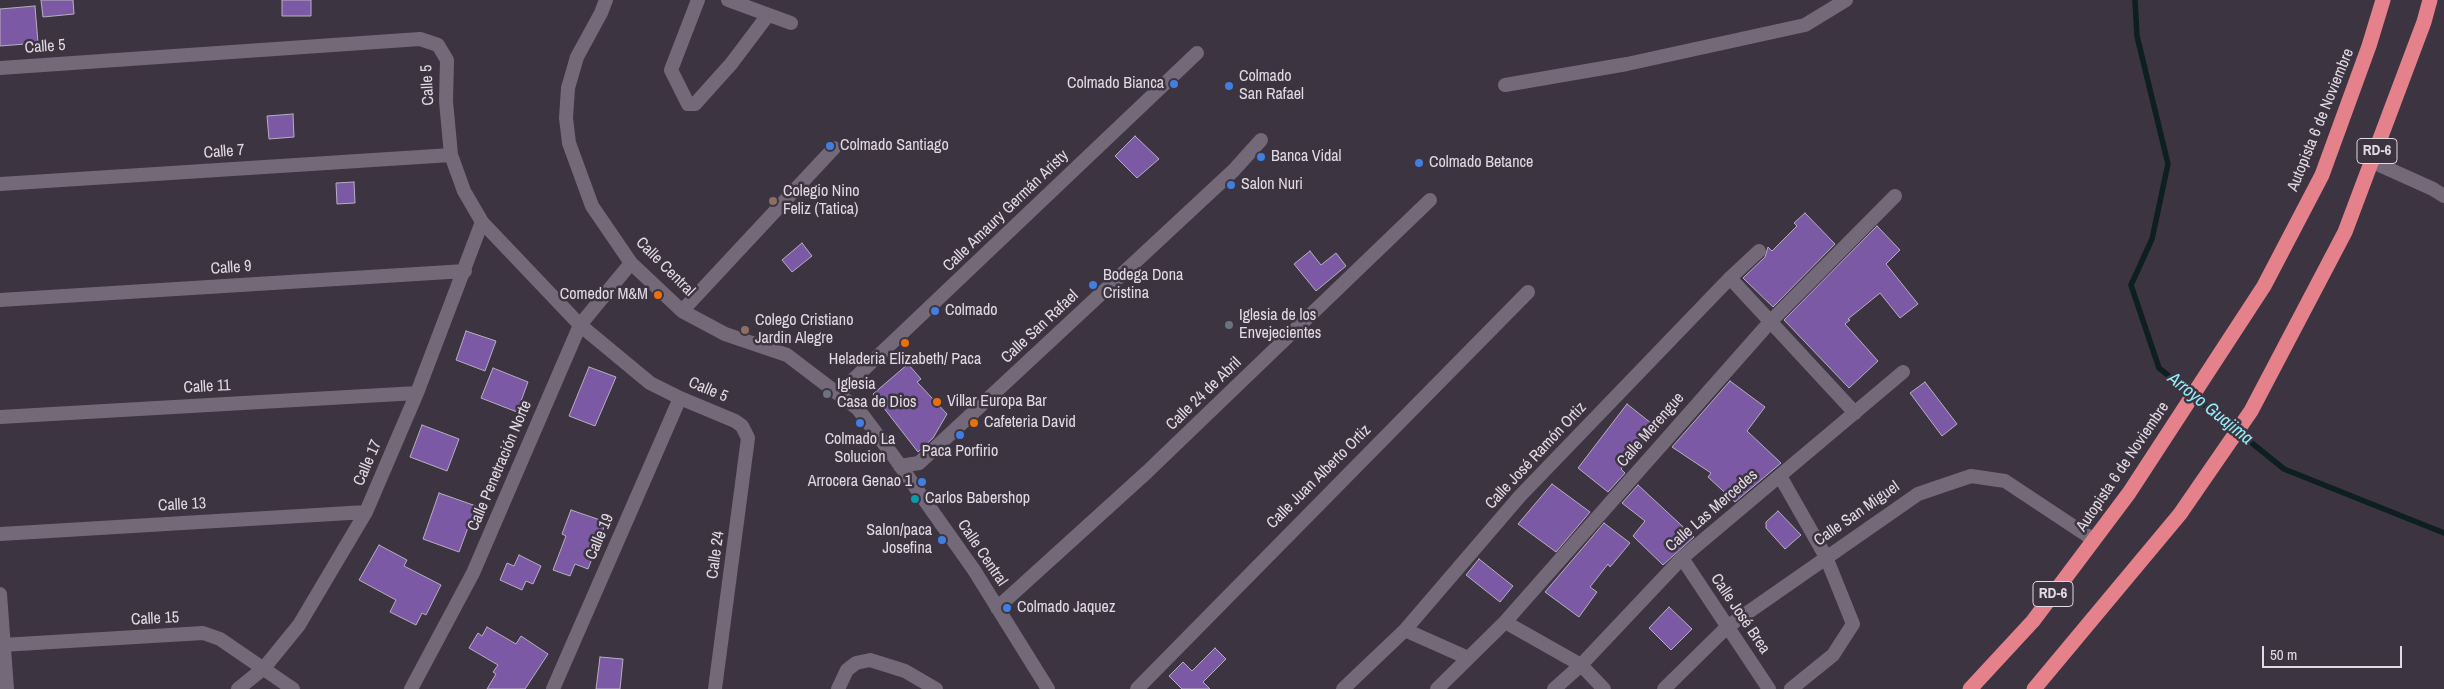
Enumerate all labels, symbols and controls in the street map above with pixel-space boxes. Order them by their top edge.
street label: Calle 5 [24,36,66,58]
street label: Autopista 6 de Noviembre [2284,46,2358,194]
street label: Calle 5 [417,64,439,106]
place label: Colmado San Rafael [1239,67,1304,105]
place label: Colmado Bianca [1067,74,1164,94]
marker: Colmado Bianca [1168,78,1180,90]
marker: Colmado San Rafael [1223,80,1235,92]
place label: Colmado Santiago [840,136,949,156]
road number: RD-6 [2357,138,2397,164]
marker: Colmado Santiago [824,140,836,152]
street label: Calle 7 [203,141,245,163]
street label: Calle Amaury Germán Aristy [939,146,1073,276]
place label: Banca Vidal [1271,147,1342,167]
marker: Banca Vidal [1255,151,1267,163]
place label: Colmado Betance [1429,153,1533,173]
marker: Colmado Betance [1413,157,1425,169]
place label: Salon Nuri [1241,175,1303,195]
marker: Salon Nuri [1225,179,1237,191]
place label: Colegio Nino Feliz (Tatica) [783,182,860,220]
marker: Colegio Nino Feliz (Tatica) [767,195,779,207]
street label: Calle Central [631,233,699,301]
street label: Calle 9 [210,257,252,279]
place label: Bodega Dona Cristina [1103,266,1183,304]
marker: Bodega Dona Cristina [1087,279,1099,291]
place label: Comedor M&M [560,285,648,305]
street label: Calle San Rafael [997,286,1083,368]
marker: Comedor M&M [652,289,664,301]
place label: Colmado [945,301,997,321]
marker: Colmado [929,305,941,317]
place label: Iglesia de los Envejecientes [1239,306,1321,344]
place label: Colego Cristiano Jardin Alegre [755,311,853,349]
marker: Iglesia de los Envejecientes [1223,319,1235,331]
marker: Colego Cristiano Jardin Alegre [739,324,751,336]
marker: Heladeria Elizabeth/ Paca [899,337,911,349]
place label: Heladeria Elizabeth/ Paca [829,350,981,370]
street label: Calle 24 de Abril [1162,353,1246,435]
water label: Arroyo Guajima [2163,368,2257,450]
street label: Calle 5 [685,373,731,407]
place label: Iglesia Casa de Dios [837,375,916,413]
street label: Calle 11 [183,376,231,398]
marker: Iglesia Casa de Dios [821,388,833,400]
street label: Calle Merengue [1613,389,1689,471]
place label: Villar Europa Bar [947,392,1047,412]
marker: Villar Europa Bar [931,396,943,408]
street label: Calle Penetración Norte [464,398,536,534]
street label: Autopista 6 de Noviembre [2072,398,2174,536]
street label: Calle José Ramón Ortiz [1481,399,1591,513]
place label: Cafeteria David [984,413,1076,433]
marker: Colmado La Solucion [854,417,866,429]
marker: Cafeteria David [968,417,980,429]
street label: Calle Juan Alberto Ortiz [1263,421,1375,533]
marker: Paca Porfirio [954,429,966,441]
place label: Colmado La Solucion [825,430,895,468]
street label: Calle 17 [350,437,386,489]
place label: Paca Porfirio [922,442,998,462]
street label: Calle Las Mercedes [1662,466,1762,556]
place label: Arrocera Genao 1 [808,472,912,492]
marker: Arrocera Genao 1 [916,476,928,488]
street label: Calle San Miguel [1811,477,1903,551]
place label: Carlos Babershop [925,489,1030,509]
marker: Carlos Babershop [909,493,921,505]
street label: Calle 13 [157,494,207,516]
street label: Calle 19 [582,511,618,563]
street label: Calle Central [953,516,1011,590]
place label: Salon/paca Josefina [866,521,932,559]
street label: Calle 24 [703,530,729,580]
marker: Salon/paca Josefina [936,534,948,546]
street label: Calle José Brea [1706,570,1774,658]
road number: RD-6 [2033,582,2073,606]
place label: Colmado Jaquez [1017,598,1115,618]
marker: Colmado Jaquez [1001,602,1013,614]
street label: Calle 15 [130,608,180,630]
scale bar [2264,636,2404,668]
text: 50 m [2270,644,2297,665]

